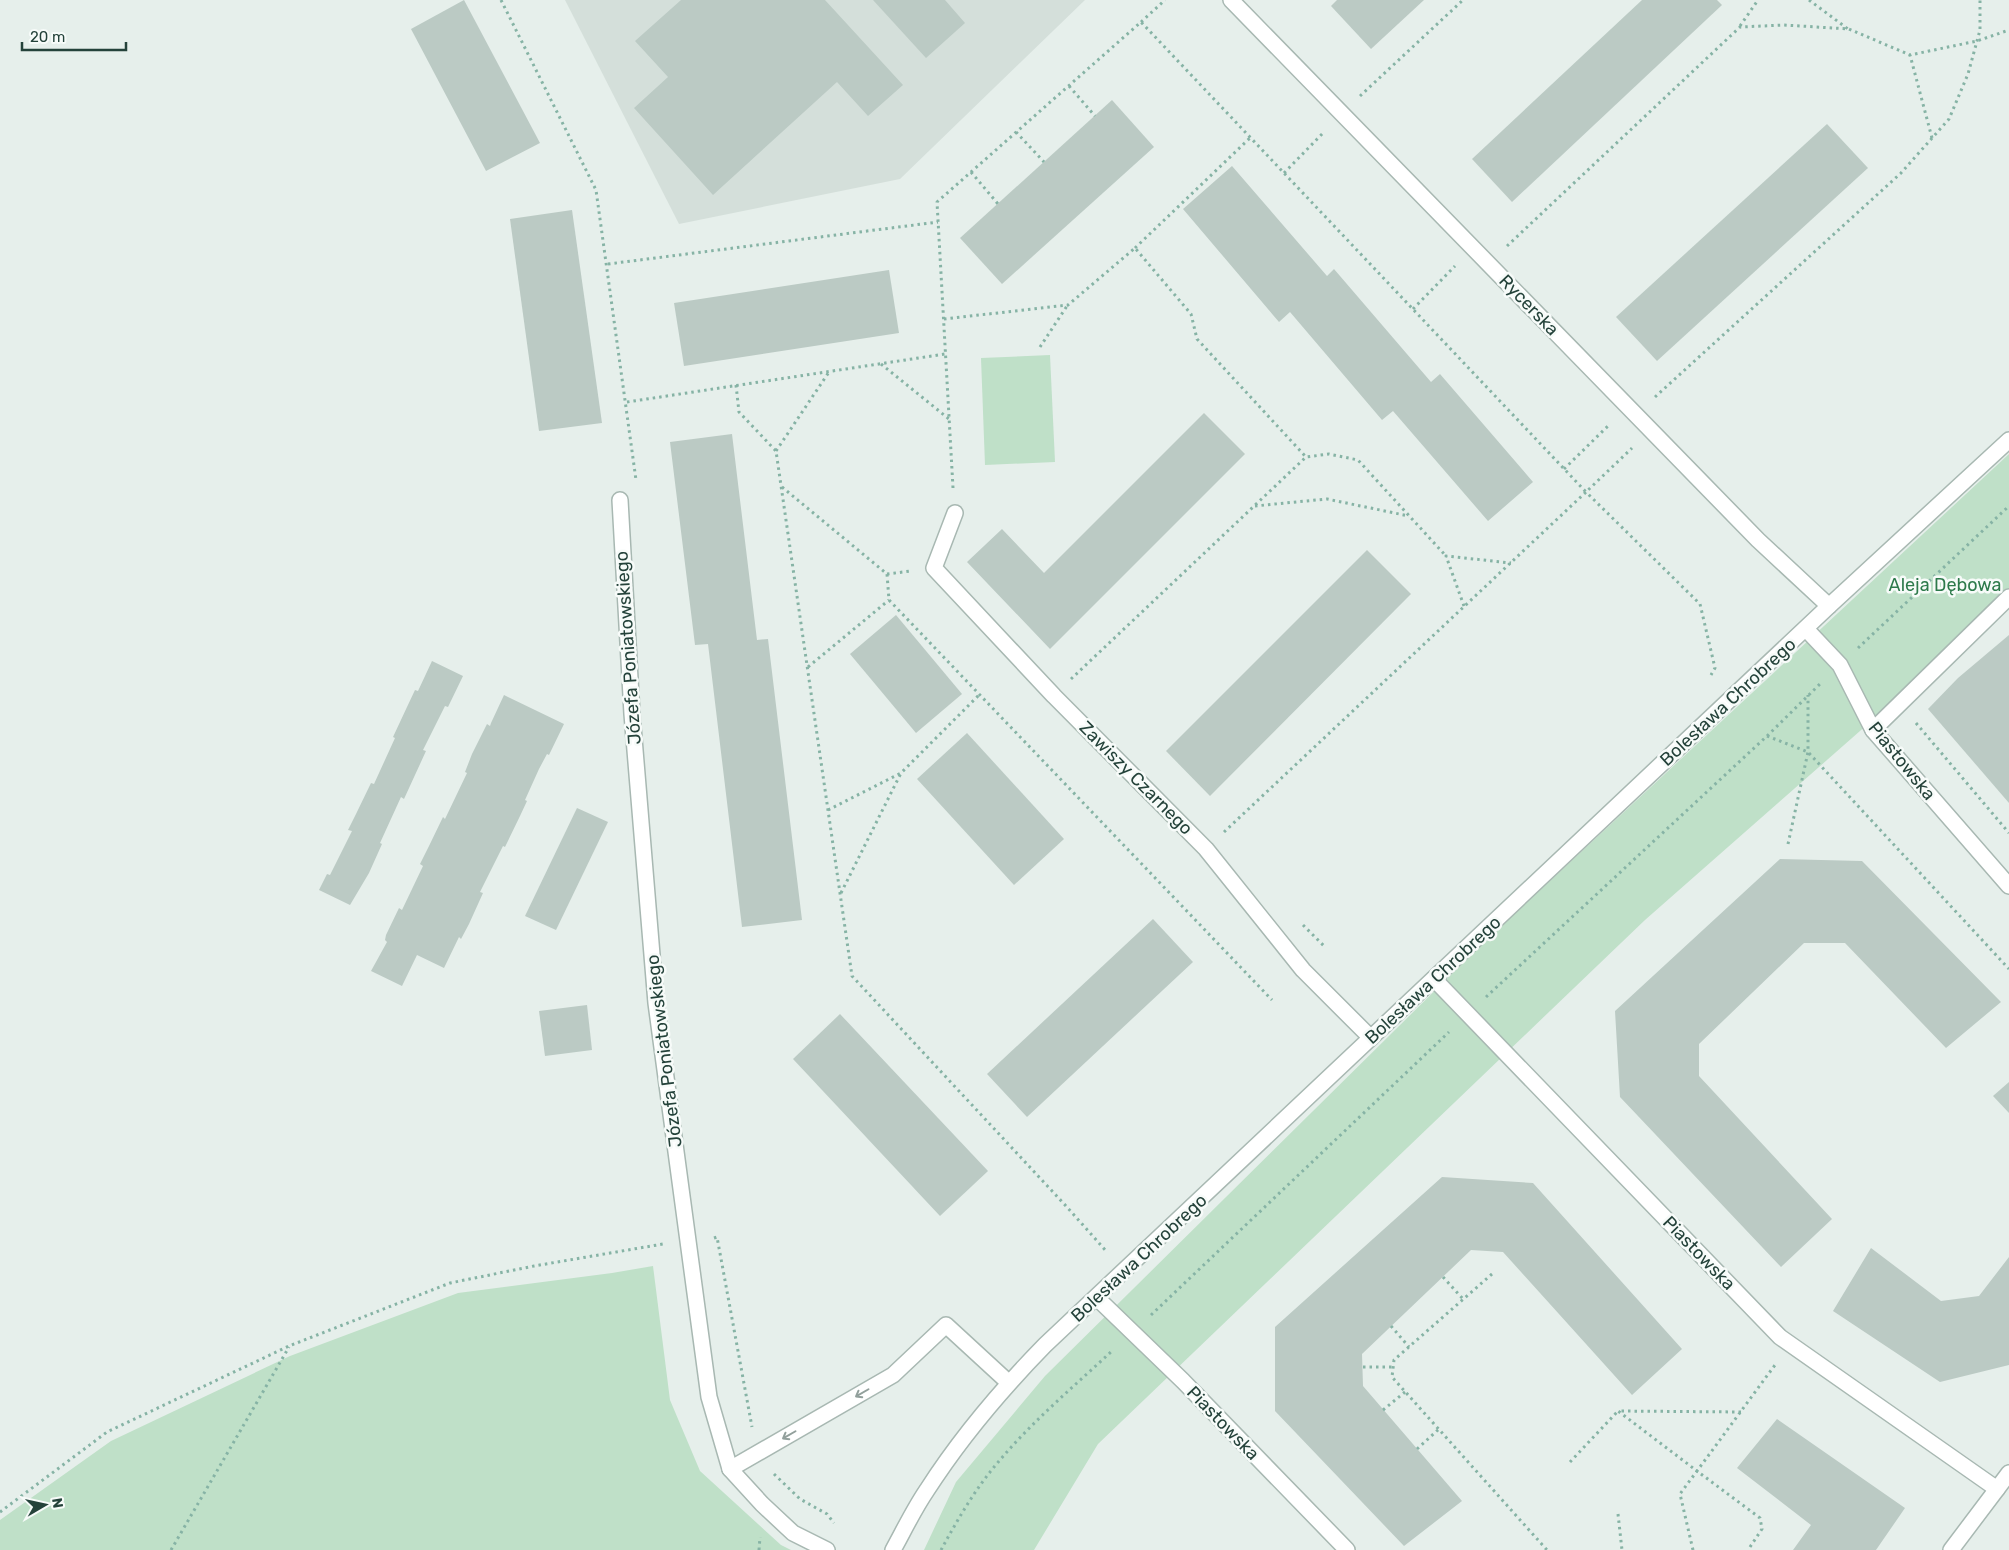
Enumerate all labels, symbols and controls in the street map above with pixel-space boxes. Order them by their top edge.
scale bar [22,20,126,52]
text: 20 m [30,28,65,46]
street label: Rycerska [1495,270,1563,340]
street label: Józefa Poniatowskiego [610,550,646,746]
park label: Aleja Dębowa [1889,574,2001,596]
street label: Bolesława Chrobrego [1655,633,1801,771]
street label: Zawiszy Czarnego [1075,717,1197,839]
street label: Piastowska [1864,717,1940,805]
street label: Bolesława Chrobrego [1360,911,1506,1049]
street label: Józefa Poniatowskiego [641,953,687,1149]
street label: Bolesława Chrobrego [1066,1189,1212,1327]
street label: Piastowska [1658,1211,1740,1295]
street label: Piastowska [1182,1381,1264,1465]
one-way arrow [856,1389,870,1399]
one-way arrow [783,1431,797,1441]
north arrow [20,1480,70,1530]
text: N [48,1497,67,1509]

